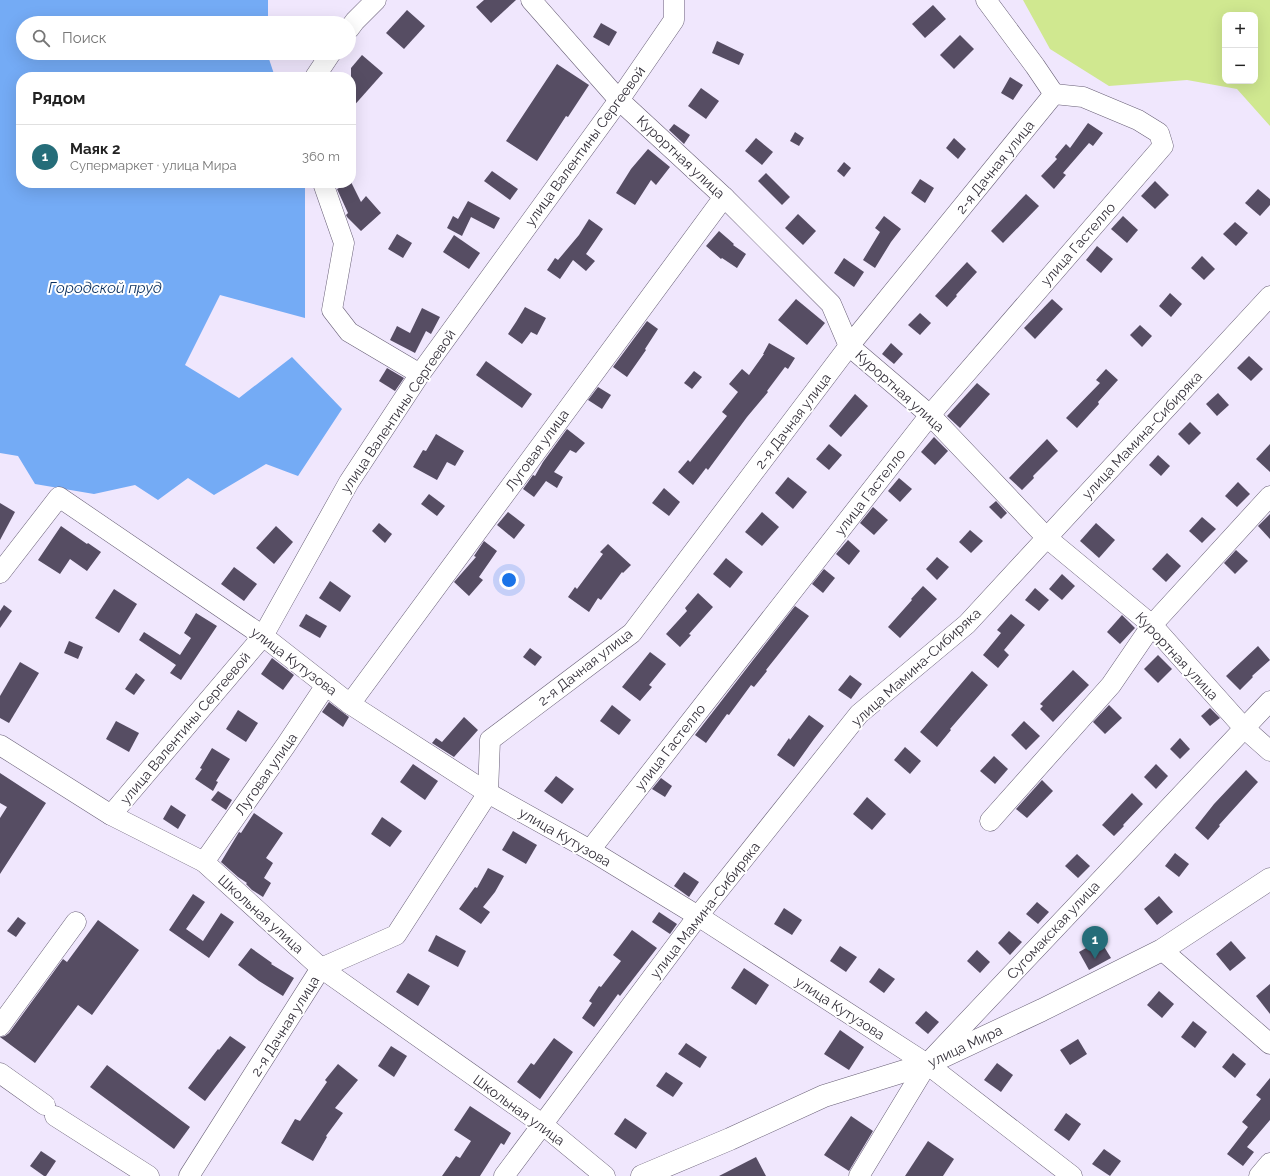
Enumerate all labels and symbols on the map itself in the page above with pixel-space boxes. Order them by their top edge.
street label: улица Валентины Сергеевой [522,63,648,229]
street label: Курортная улица [634,112,728,202]
street label: 2-я Дачная улица [953,117,1037,217]
street label: улица Гастелло [1038,199,1118,289]
water label: Городской пруд [48,279,162,297]
street label: улица Валентины Сергеевой [337,326,459,496]
street label: Курортная улица [852,347,948,435]
street label: улица Мамина-Сибиряка [1079,368,1205,502]
street label: 2-я Дачная улица [752,370,834,472]
street label: Луговая улица [502,406,572,494]
street label: улица Гастелло [831,446,909,538]
your location [499,570,519,590]
street label: улица Мамина-Сибиряка [848,605,984,729]
street label: Курортная улица [1132,609,1222,703]
street label: улица Кутузова [248,624,340,698]
street label: 2-я Дачная улица [535,625,635,709]
street label: улица Валентины Сергеевой [117,649,253,807]
street label: улица Гастелло [631,701,709,793]
street label: Луговая улица [232,730,300,818]
street label: улица Кутузова [516,804,614,870]
street label: улица Мамина-Сибиряка [647,839,763,981]
street label: Школьная улица [215,872,307,956]
street label: Сугомакская улица [1003,878,1103,982]
pin: 1 [1082,926,1108,959]
street label: 2-я Дачная улица [248,973,322,1079]
street label: улица Кутузова [792,973,888,1043]
street label: улица Мира [925,1022,1005,1070]
street label: Школьная улица [470,1071,568,1149]

